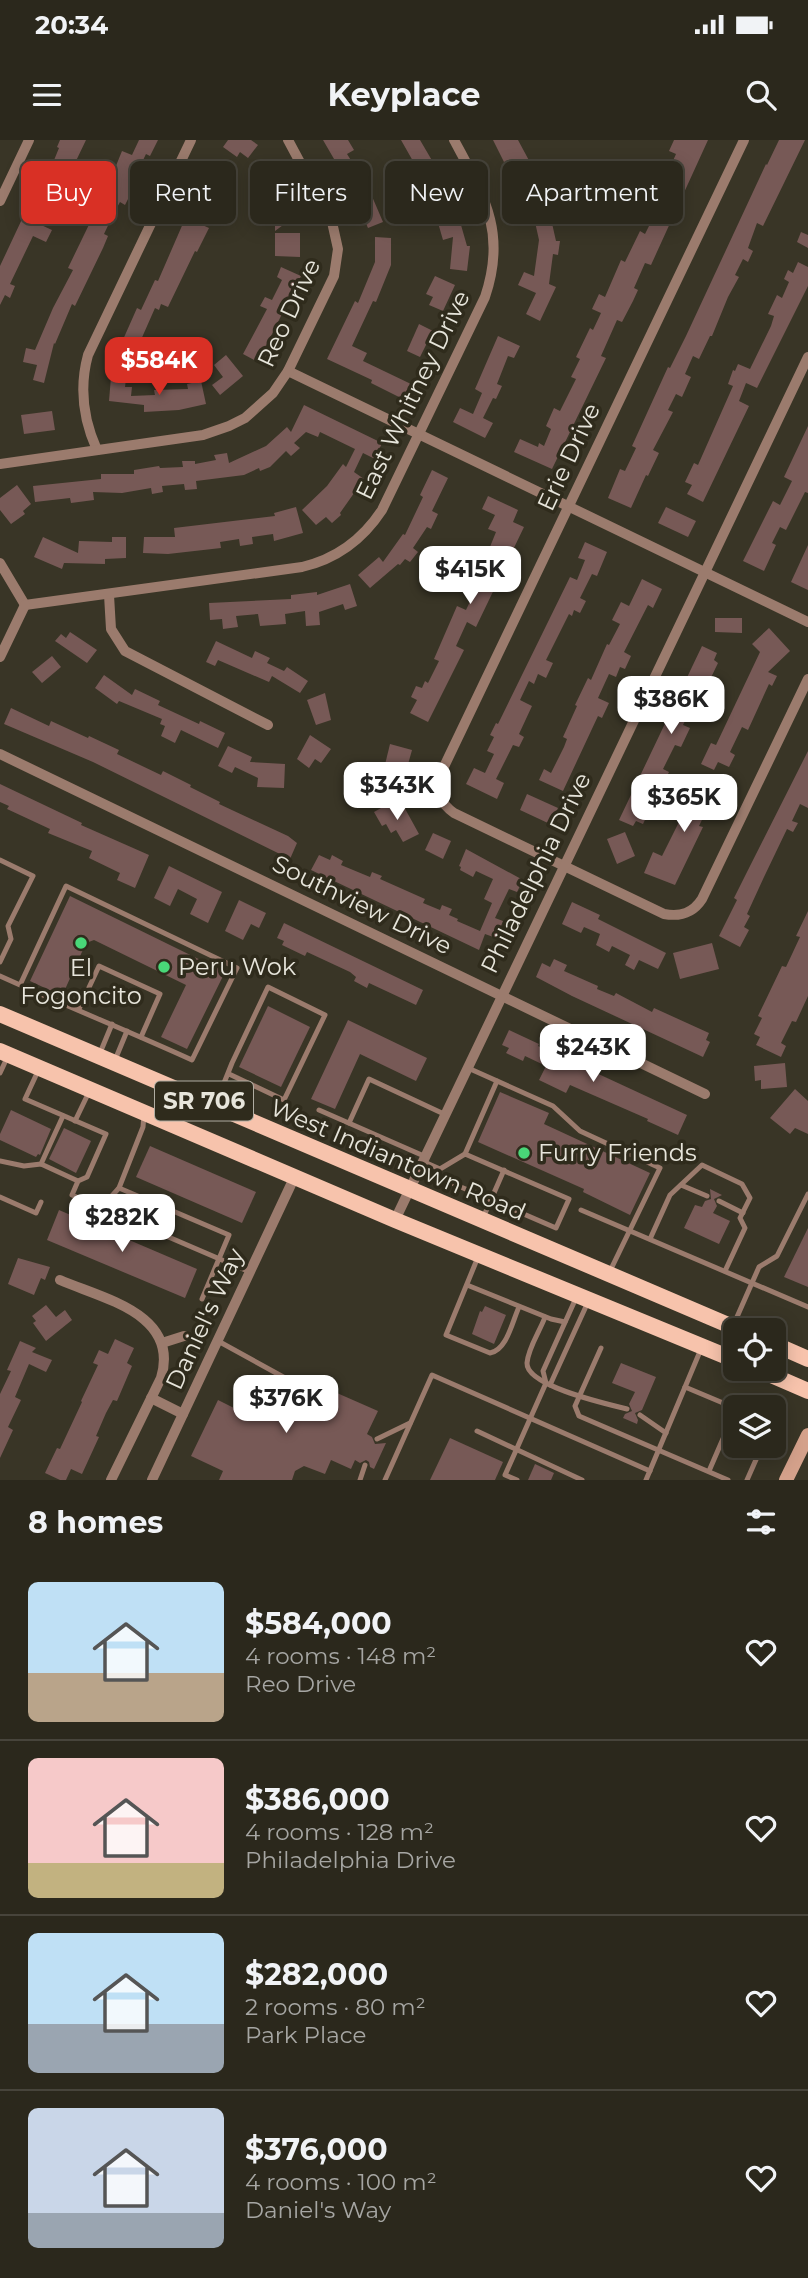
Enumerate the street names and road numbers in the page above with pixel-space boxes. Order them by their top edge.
street label: Reo Drive [251,254,326,372]
street label: East Whitney Drive [349,286,476,504]
street label: Erie Drive [531,398,606,515]
street label: Philadelphia Drive [474,768,597,978]
street label: Southview Drive [268,849,456,960]
road number: SR 706 [155,1082,253,1120]
street label: West Indiantown Road [266,1093,530,1227]
street label: Daniel's Way [159,1244,250,1394]

